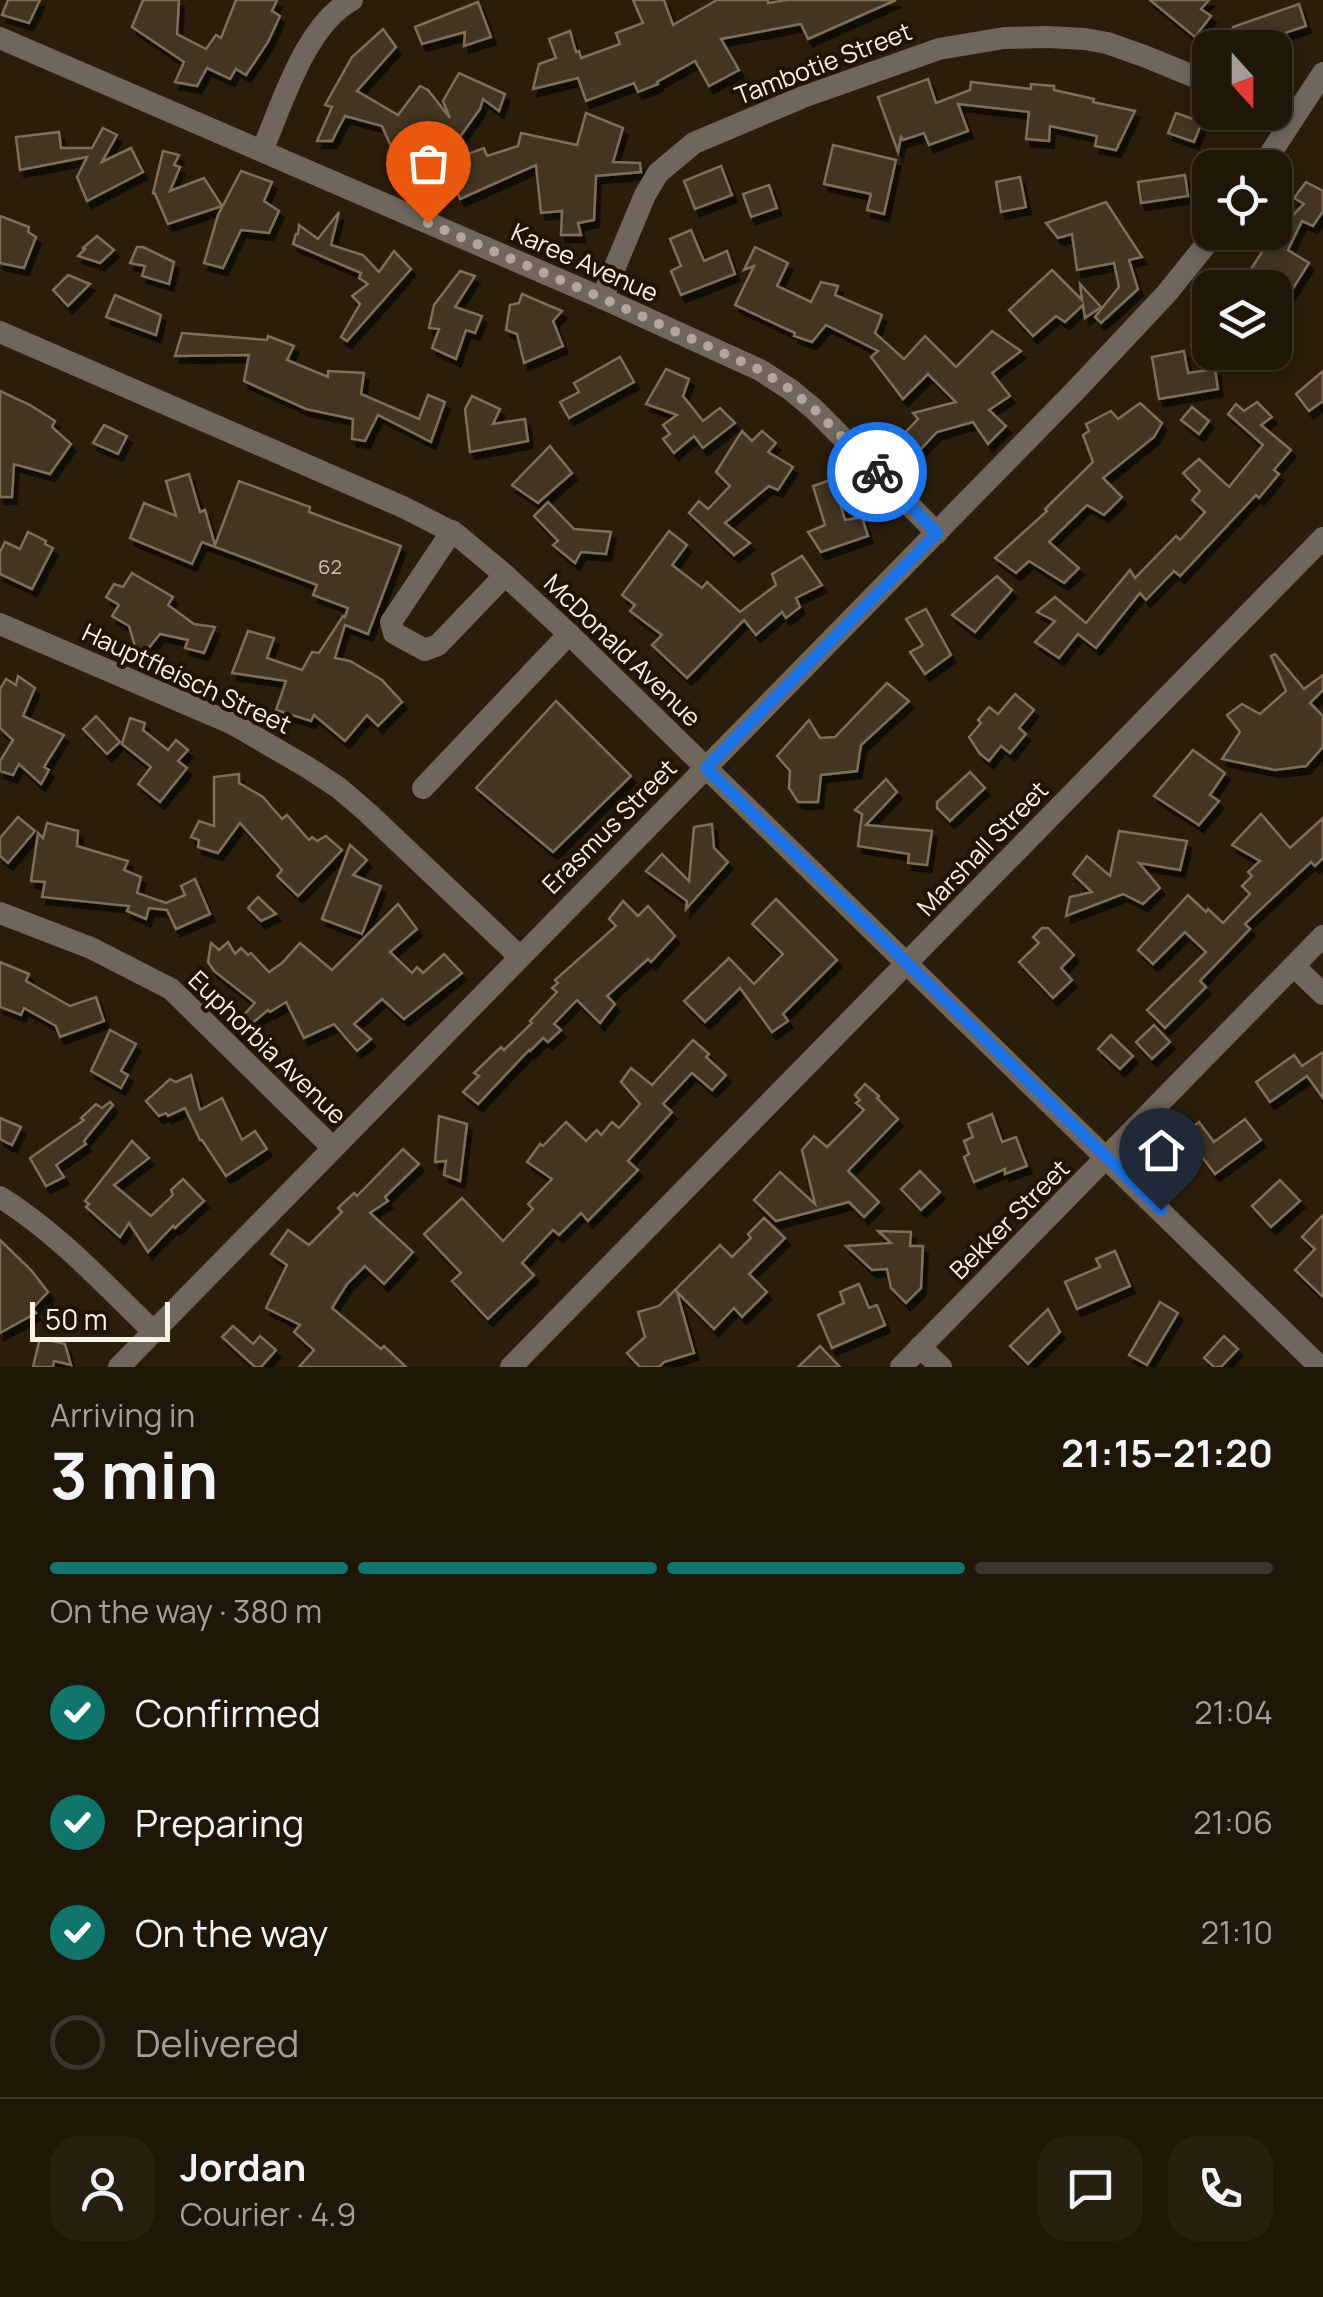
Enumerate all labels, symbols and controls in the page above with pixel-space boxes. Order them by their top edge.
street label: Tambotie Street [730,13,916,113]
north arrow [1192,30,1292,130]
map controls [1192,30,1292,370]
pin [386,121,471,224]
icon: bag [401,136,456,191]
button: locate [1192,150,1292,250]
street label: Karee Avenue [506,214,664,310]
button: layers [1192,270,1292,370]
courier [827,422,927,522]
icon: bike [850,445,905,500]
house number: 62 [318,553,342,580]
street label: McDonald Avenue [537,566,709,734]
street label: Hauptfleisch Street [77,614,297,742]
street label: Erasmus Street [534,751,684,901]
street label: Marshall Street [908,773,1056,923]
street label: Euphorbia Avenue [181,962,355,1132]
pin [1119,1108,1204,1211]
icon: home [1134,1123,1189,1178]
street label: Bekker Street [941,1151,1077,1287]
scale bar [30,1297,170,1342]
text: 50 m [45,1300,108,1338]
text: Arriving in [50,1393,195,1437]
text: 21:15–21:20 [1061,1426,1273,1478]
text: 3 min [50,1430,218,1519]
text: On the way · 380 m [50,1589,322,1633]
icon: check [50,1685,105,1740]
text: Confirmed [135,1686,321,1738]
text: 21:04 [1194,1690,1273,1734]
icon: check [50,1795,105,1850]
text: Preparing [135,1796,304,1848]
text: 21:06 [1193,1800,1273,1844]
icon: check [50,1905,105,1960]
text: On the way [135,1906,328,1958]
text: 21:10 [1201,1910,1273,1954]
text: Delivered [135,2016,299,2068]
button: person [50,2136,155,2241]
button: chat [1038,2136,1143,2241]
button: phone [1168,2136,1273,2241]
text: Jordan [180,2140,306,2192]
text: Courier · 4.9 [180,2192,356,2236]

